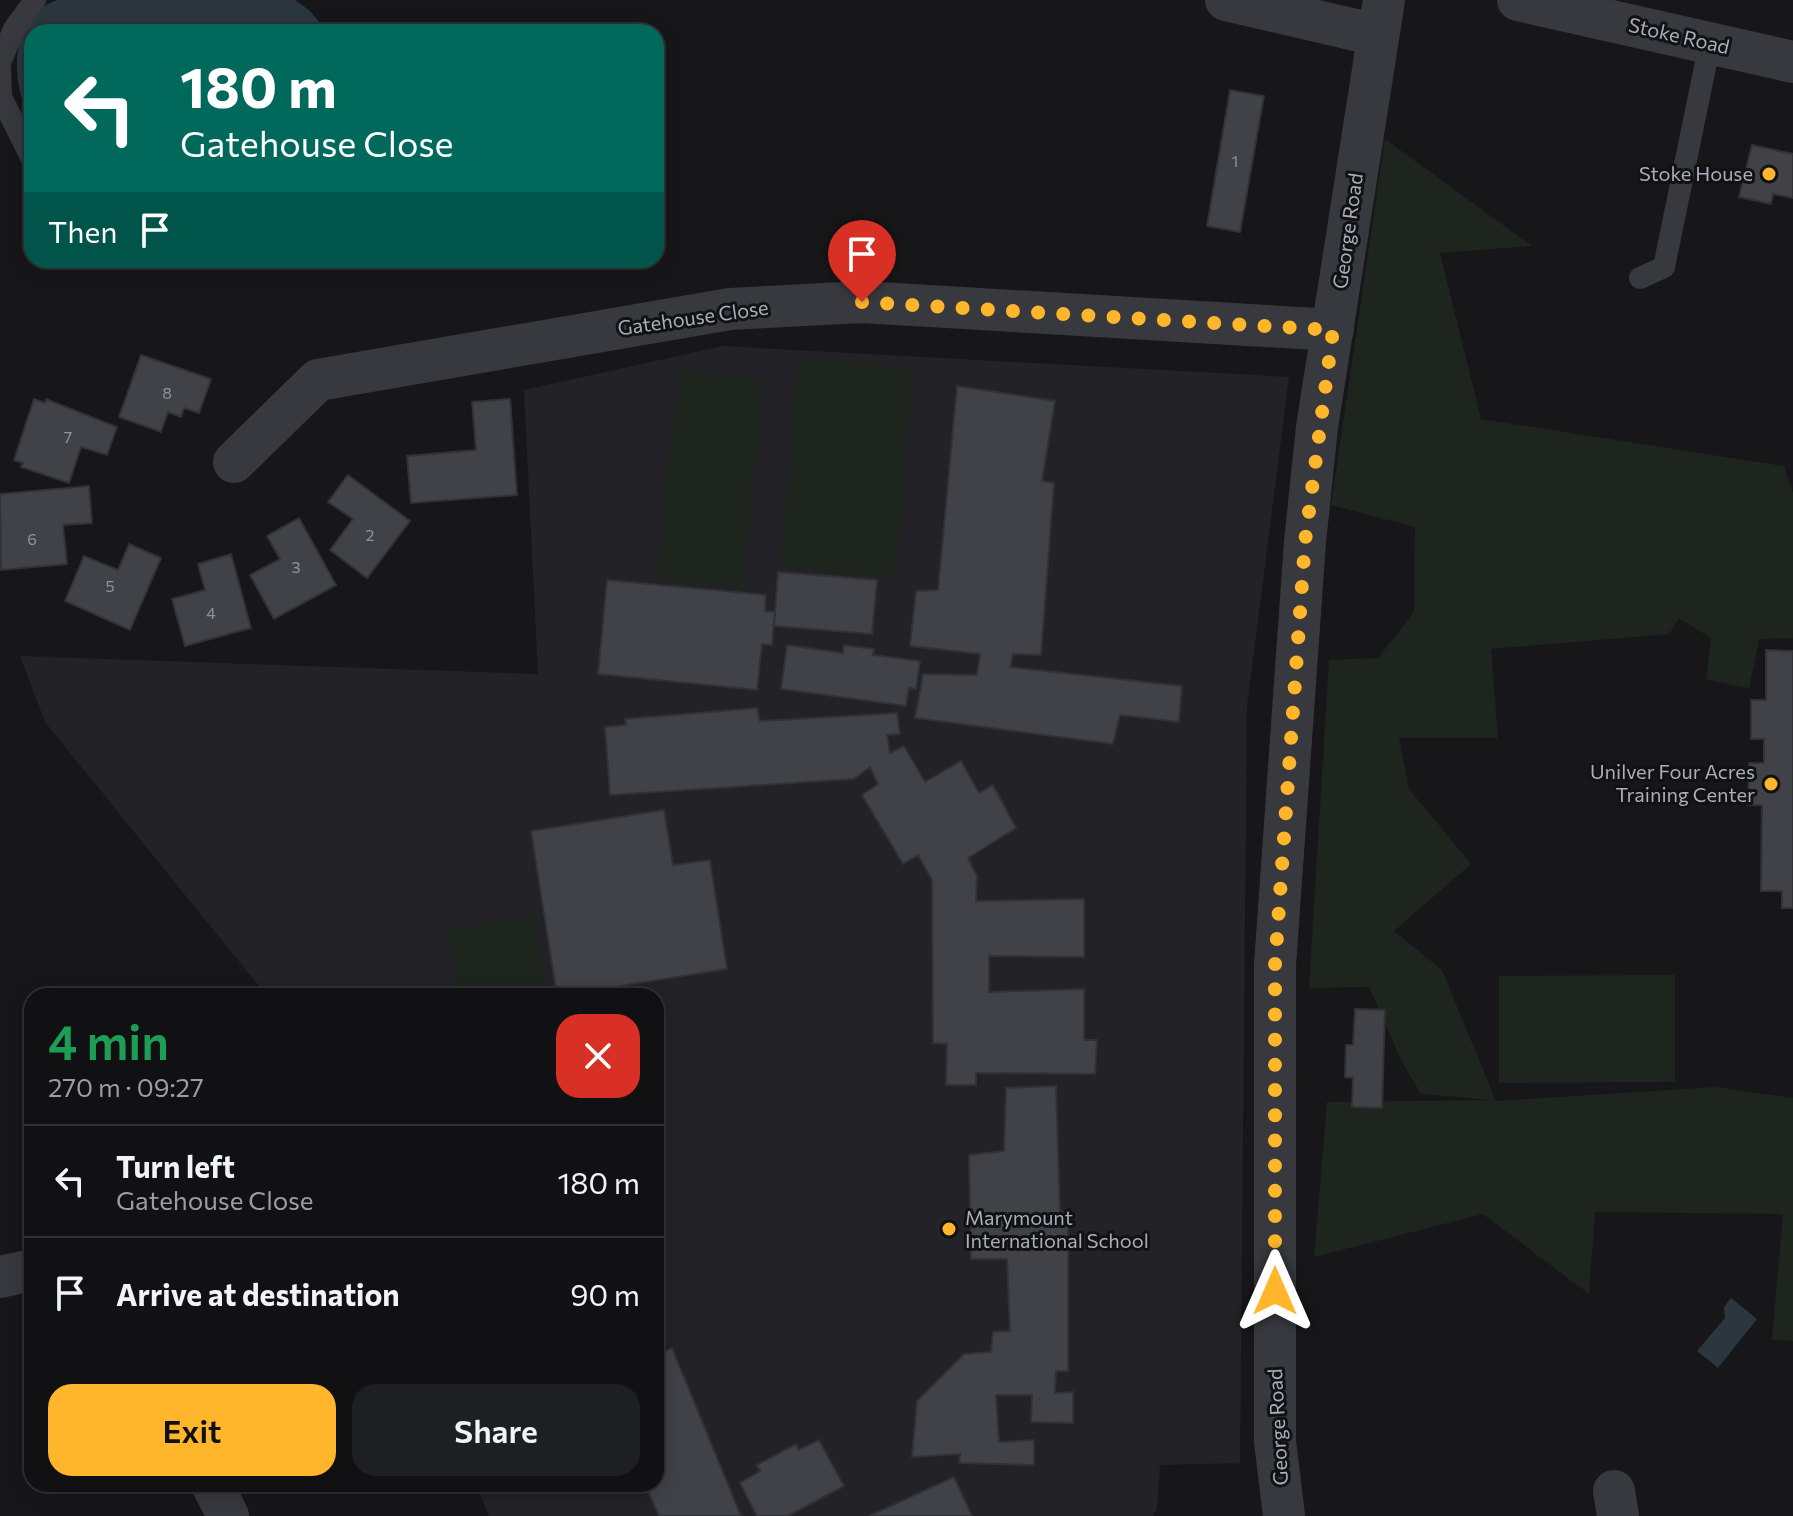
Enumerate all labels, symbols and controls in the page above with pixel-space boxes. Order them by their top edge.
street label: Stoke Road [1626,12,1732,58]
text: 180 m [180,51,337,120]
icon: left [48,56,152,160]
text: Gatehouse Close [180,120,454,164]
house number: 1 [1232,151,1238,170]
place label: Stoke House [1639,161,1753,185]
marker: Stoke House [1760,165,1778,183]
street label: George Road [1327,171,1367,290]
icon: arrive [133,208,177,252]
text: Then [48,212,117,249]
pin [828,220,896,302]
icon: arrive [840,232,884,276]
street label: Gatehouse Close [616,295,770,339]
house number: 8 [162,383,172,402]
house number: 7 [64,427,72,446]
house number: 2 [366,525,375,544]
house number: 6 [27,529,37,548]
house number: 3 [291,557,301,576]
house number: 5 [105,576,115,595]
house number: 4 [206,603,216,622]
place label: Unilver Four Acres Training Center [1590,759,1755,806]
marker: Unilver Four Acres Training Center [1762,775,1780,793]
text: 4 min [48,1011,169,1070]
button: close [556,1014,640,1098]
text: 270 m · 09:27 [48,1071,204,1102]
text: Turn left [116,1147,235,1184]
icon: left [48,1159,92,1203]
text: 180 m [557,1163,640,1200]
text: Gatehouse Close [116,1184,314,1215]
place label: Marymount International School [965,1205,1149,1252]
marker: Marymount International School [940,1220,958,1238]
position arrow [1233,1249,1317,1333]
icon: arrive [48,1271,92,1315]
text: Arrive at destination [116,1275,400,1312]
text: 90 m [570,1275,640,1312]
street label: George Road [1262,1368,1292,1486]
button: Exit [48,1384,336,1476]
button: Share [352,1384,640,1476]

